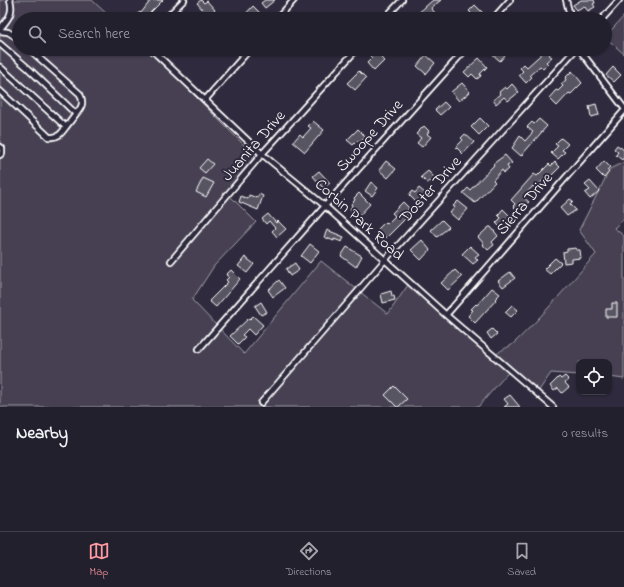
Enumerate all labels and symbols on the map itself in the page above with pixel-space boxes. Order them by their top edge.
street label: Swoope Drive [331,94,410,178]
street label: Juanita Drive [216,104,292,187]
street label: Doster Drive [394,150,468,230]
street label: Sierra Drive [491,167,560,241]
street label: Corbin Park Road [309,173,409,267]

